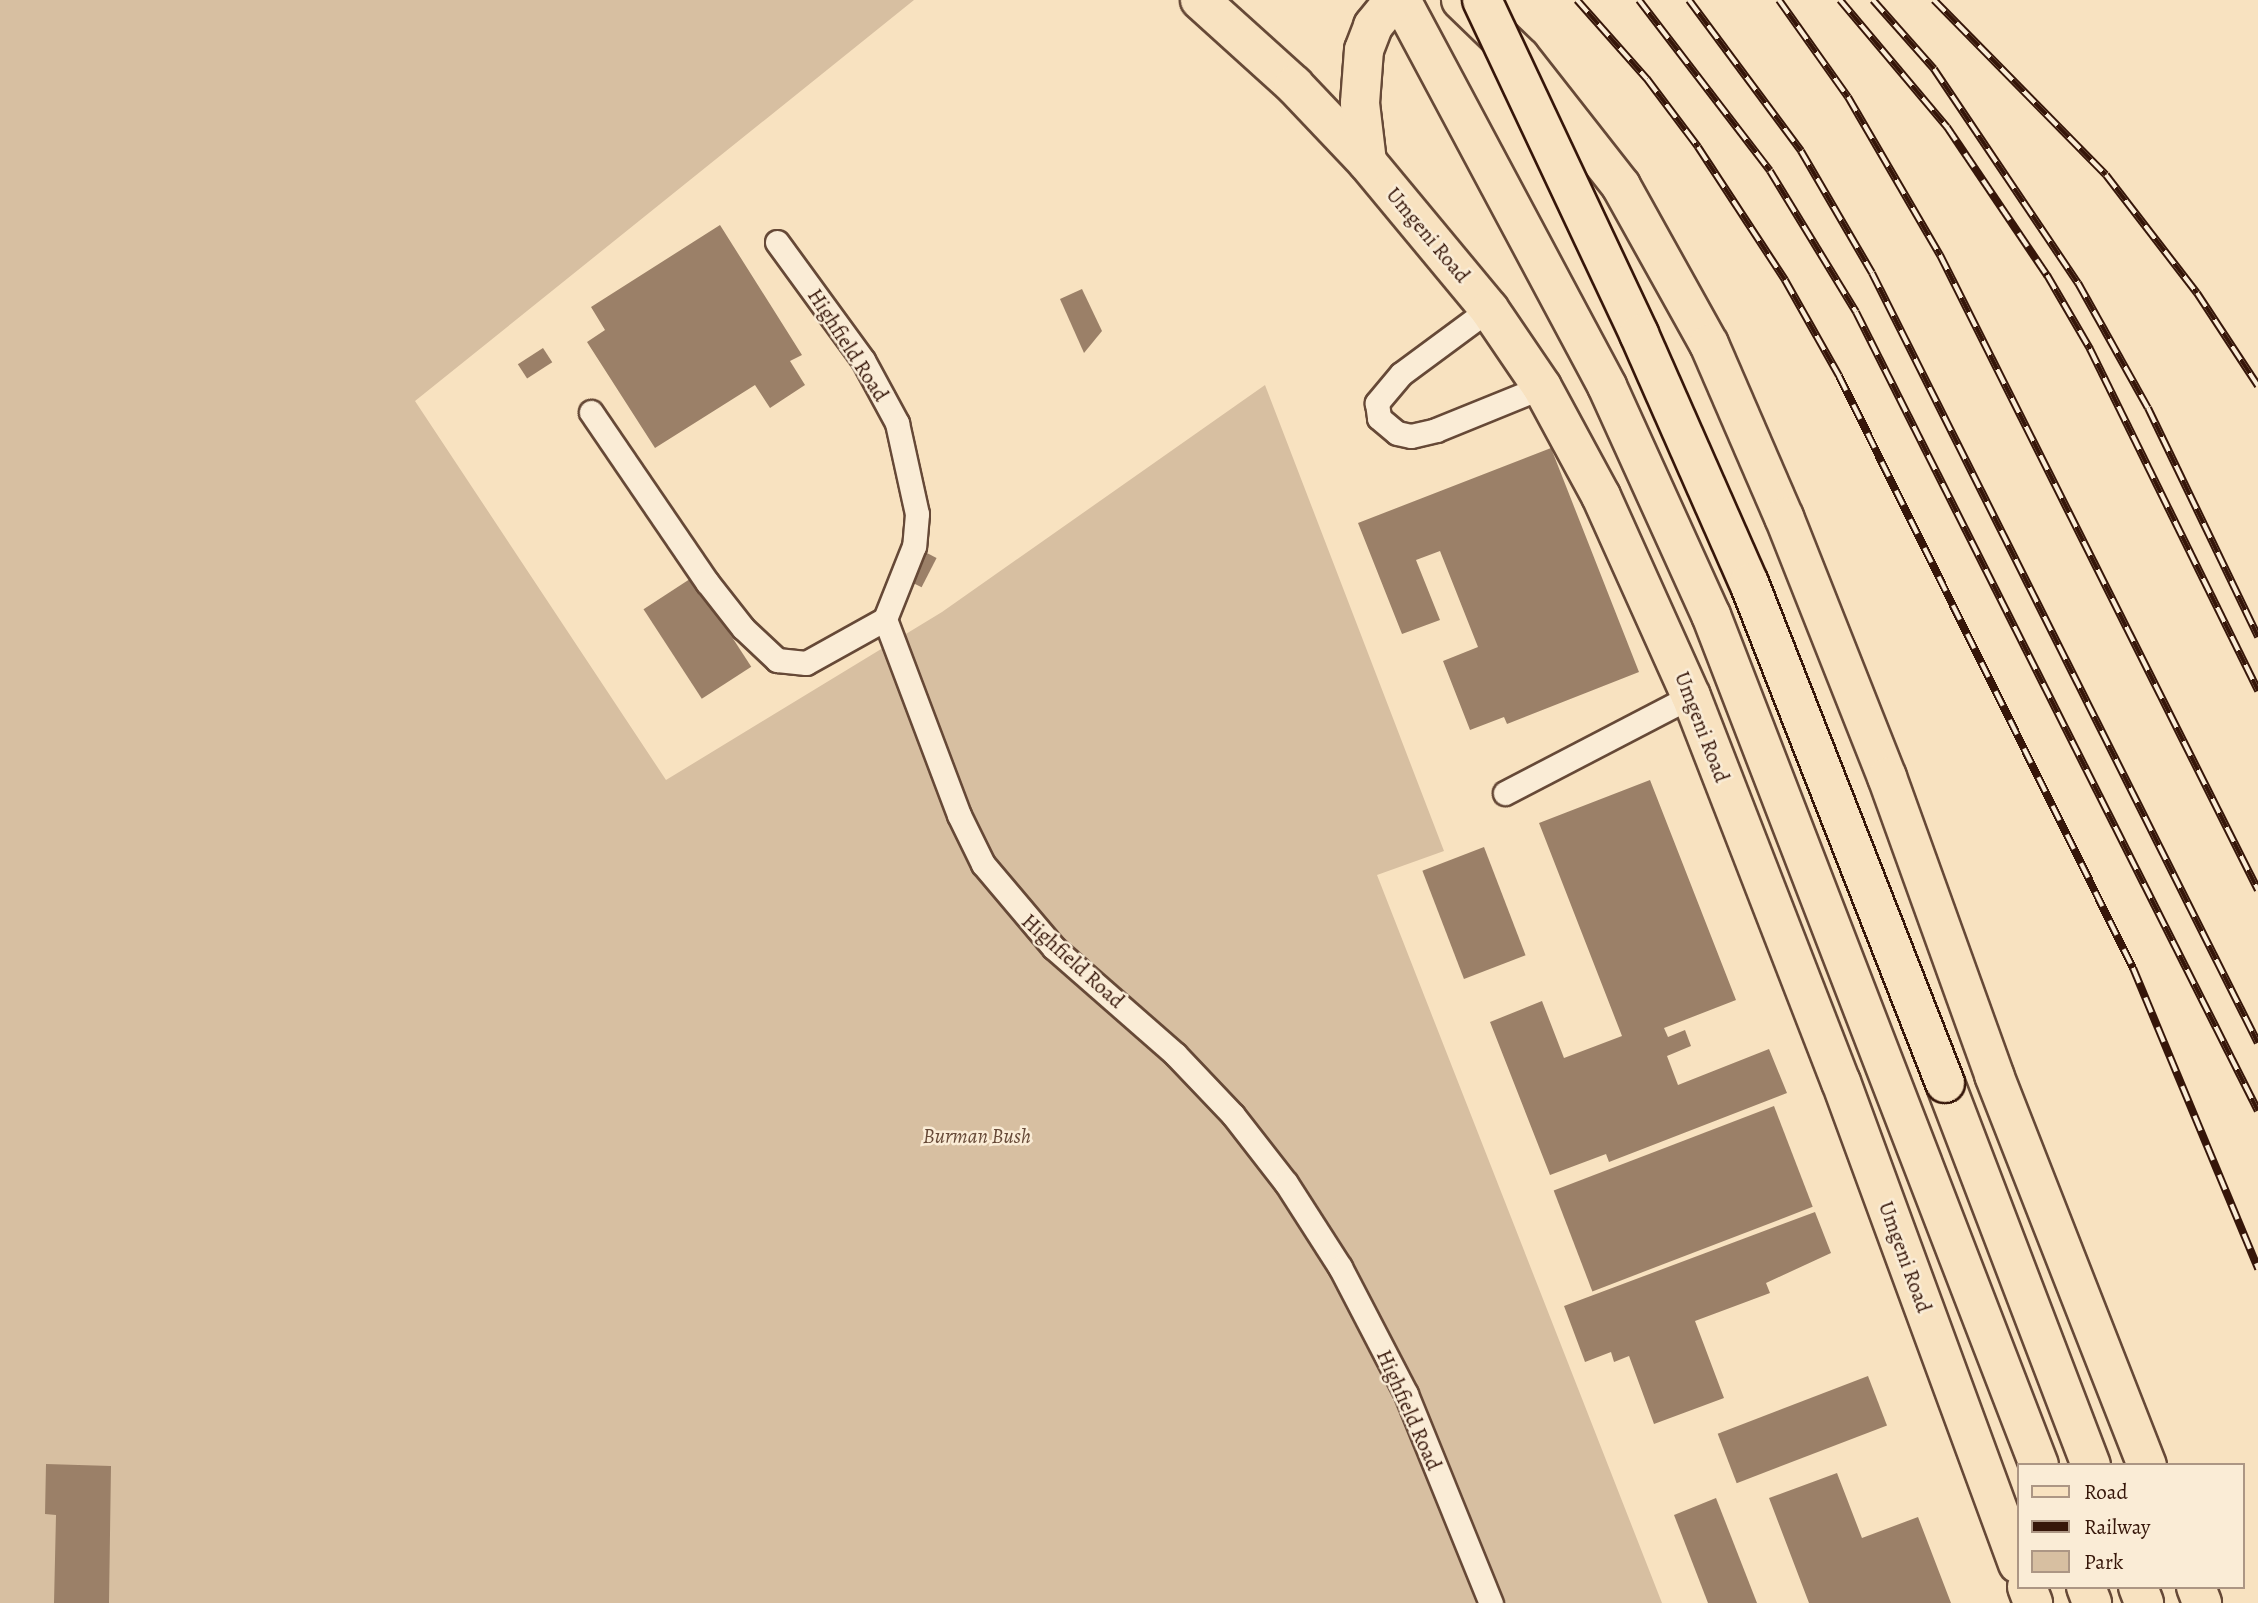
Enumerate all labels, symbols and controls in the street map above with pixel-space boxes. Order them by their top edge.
street label: Umgeni Road [1381,182,1475,288]
street label: Highfield Road [802,284,894,406]
street label: Umgeni Road [1669,668,1735,786]
street label: Highfield Road [1017,908,1129,1014]
park label: Burman Bush [923,1123,1031,1149]
street label: Umgeni Road [1873,1198,1937,1316]
street label: Highfield Road [1371,1346,1447,1474]
legend [2016,1463,2244,1589]
text: Road [2084,1478,2128,1506]
text: Railway [2084,1513,2150,1541]
text: Park [2084,1548,2123,1576]

